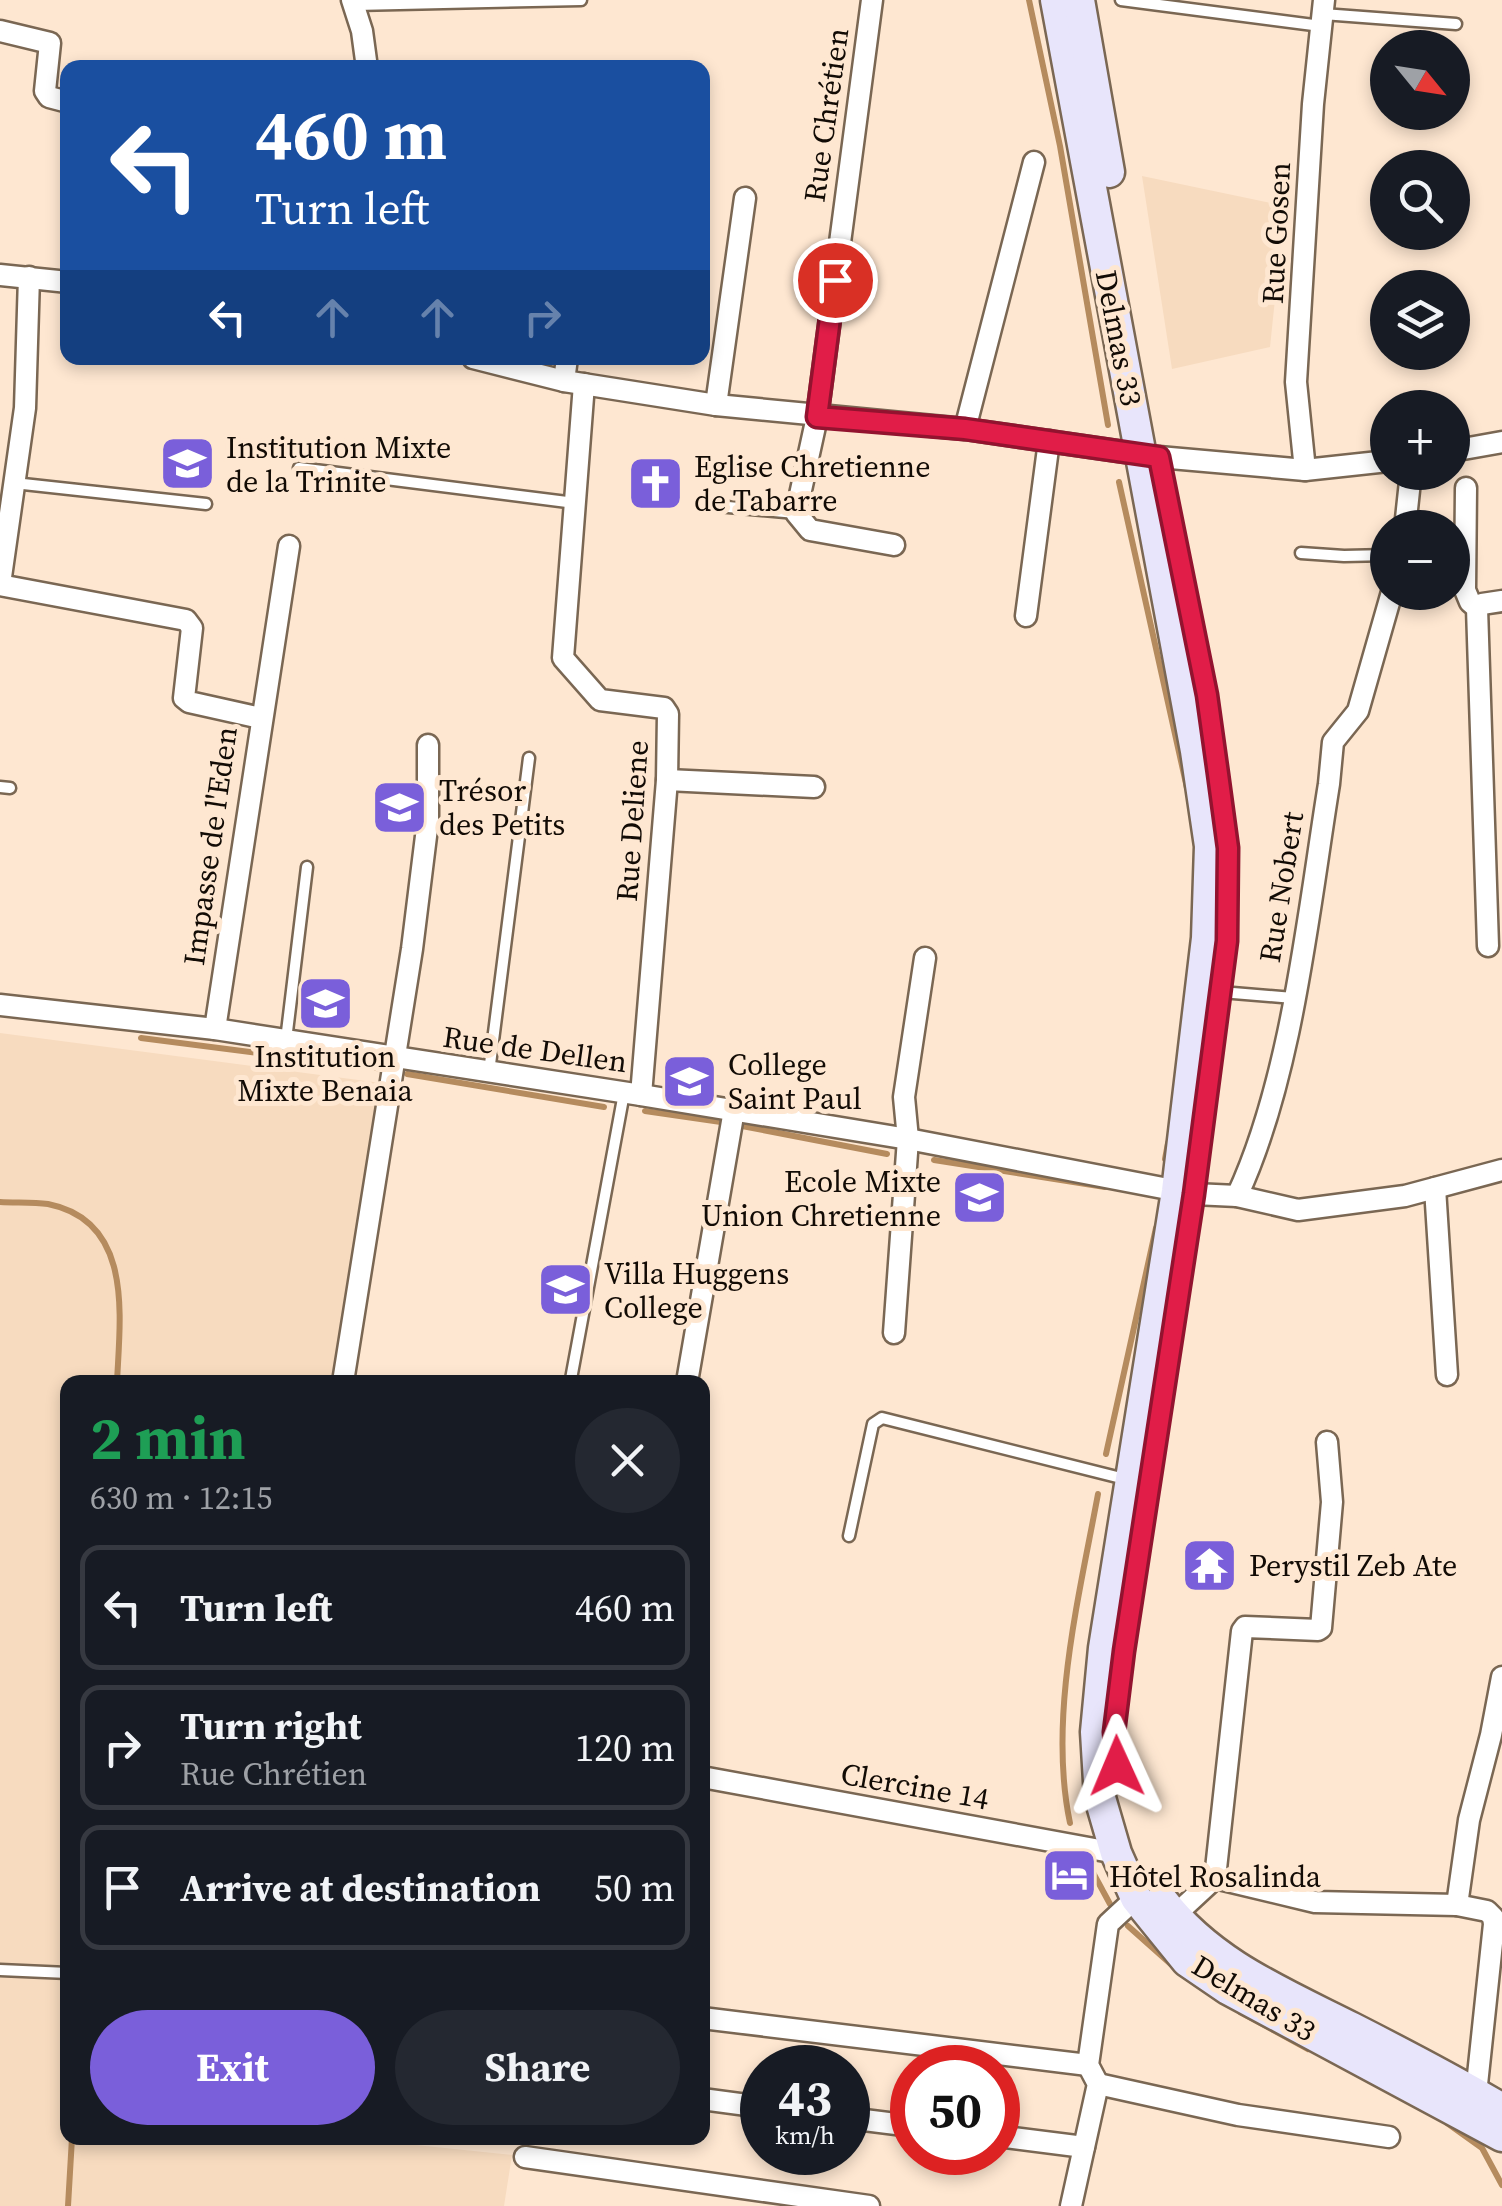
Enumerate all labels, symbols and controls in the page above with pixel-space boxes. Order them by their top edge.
street label: Rue Chrétien [793,25,859,205]
north arrow [1370,30,1470,130]
map controls [1370,30,1470,610]
text: 460 m [255,86,447,182]
icon: left [90,100,220,230]
button: search [1370,150,1470,250]
street label: Rue Gosen [1252,161,1300,305]
text: Turn left [255,177,429,239]
pin [793,238,878,323]
icon: arrive [808,253,863,308]
street label: Delmas 33 [1086,267,1152,409]
button: layers [1370,270,1470,370]
icon: left [200,290,255,345]
icon: ahead [305,290,360,345]
icon: ahead [410,290,465,345]
icon: right [515,290,570,345]
button: + [1370,390,1470,490]
place label: Institution Mixte de la Trinite [226,427,451,502]
school or university icon: Institution Mixte de la Trinite [157,434,217,494]
place label: Eglise Chretienne de Tabarre [694,446,931,521]
church icon: Eglise Chretienne de Tabarre [625,453,685,513]
button: − [1370,510,1470,610]
street label: Impasse de l'Eden [173,724,247,968]
street label: Rue Deliene [606,739,658,903]
place label: Trésor des Petits [439,770,565,845]
school or university icon: Trésor des Petits [370,777,430,837]
street label: Rue Nobert [1249,808,1313,965]
school or university icon: Institution Mixte Benaia [295,974,355,1034]
street label: Rue de Dellen [440,1016,630,1082]
place label: Institution Mixte Benaia [237,1036,414,1111]
place label: College Saint Paul [728,1044,862,1119]
school or university icon: College Saint Paul [659,1051,719,1111]
place label: Ecole Mixte Union Chretienne [701,1161,941,1236]
school or university icon: Ecole Mixte Union Chretienne [950,1168,1010,1228]
place label: Villa Huggens College [604,1253,789,1328]
school or university icon: Villa Huggens College [535,1260,595,1320]
text: 2 min [90,1397,246,1479]
button: close [575,1408,680,1513]
text: 630 m · 12:15 [90,1476,272,1520]
temple icon: Perystil Zeb Ate [1180,1535,1240,1595]
place label: Perystil Zeb Ate [1249,1545,1457,1586]
icon: left [95,1580,150,1635]
text: Turn left [180,1582,332,1634]
text: 460 m [575,1582,675,1634]
text: Turn right [180,1700,362,1752]
position arrow [1065,1714,1169,1818]
icon: right [95,1720,150,1775]
text: 120 m [575,1722,675,1774]
text: Rue Chrétien [180,1752,367,1796]
street label: Clercine 14 [838,1753,992,1819]
hotel icon: Hôtel Rosalinda [1040,1846,1100,1906]
place label: Hôtel Rosalinda [1109,1856,1322,1897]
icon: arrive [95,1860,150,1915]
text: Arrive at destination [180,1862,541,1914]
text: 50 m [594,1862,675,1914]
street label: Delmas 33 [1184,1945,1324,2051]
button: Exit [90,2010,375,2125]
button: Share [395,2010,680,2125]
speed limit sign: 50 [890,2045,1020,2175]
text: 43 [778,2063,832,2132]
text: km/h [775,2118,835,2152]

